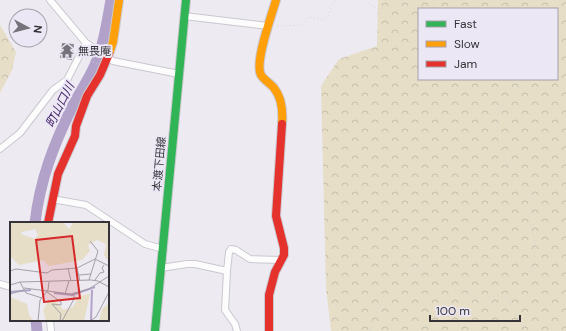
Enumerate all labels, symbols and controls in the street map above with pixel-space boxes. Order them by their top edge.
north arrow [8,8,48,48]
legend [418,8,558,80]
text: Fast [454,16,477,32]
text: N [30,24,45,34]
text: Slow [454,36,480,52]
temple icon: 無畏庵 [59,43,75,59]
place label: 無畏庵 [78,44,111,58]
text: Jam [454,56,477,72]
water label: 町山口川 [42,78,79,130]
street label: 本渡下田線 [150,136,168,192]
inset map [10,222,109,321]
scale bar [430,297,520,323]
text: 100 m [436,303,470,319]

